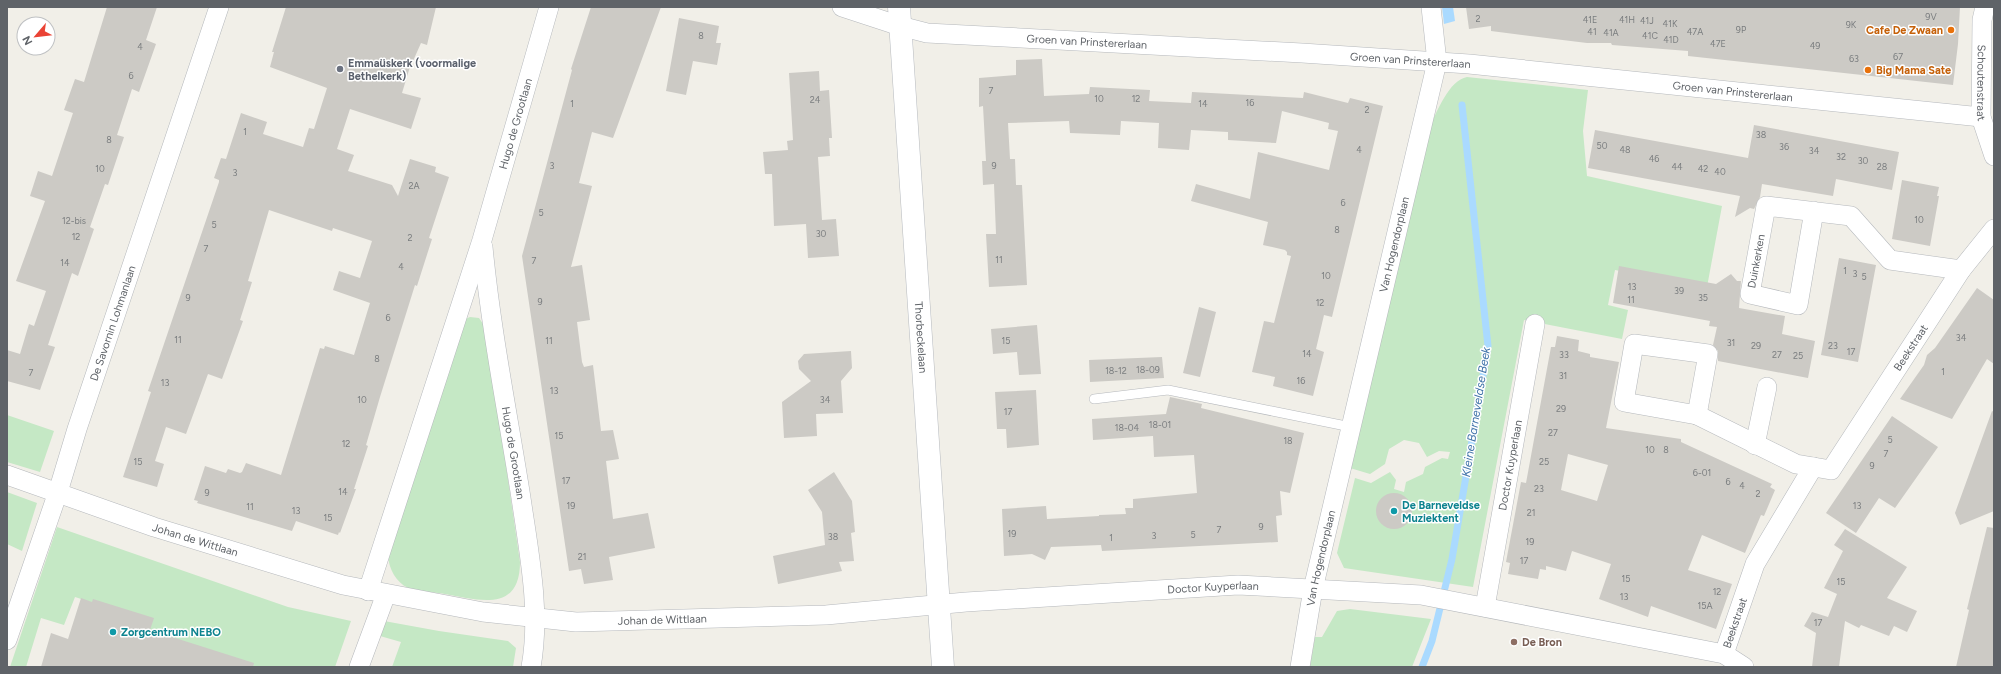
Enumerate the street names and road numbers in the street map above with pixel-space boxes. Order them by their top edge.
street label: Groen van Prinstererlaan [1026,32,1147,52]
street label: Schoutenstraat [1974,45,1988,123]
street label: Groen van Prinstererlaan [1350,50,1471,71]
street label: Hugo de Grootlaan [497,77,535,171]
street label: Groen van Prinstererlaan [1672,79,1793,104]
street label: Van Hogendorplaan [1377,195,1412,294]
street label: Duinkerken [1745,233,1768,289]
street label: De Savornin Lohmanlaan [88,264,139,383]
street label: Thorbeckelaan [912,301,929,374]
street label: Beekstraat [1891,322,1931,373]
street label: Hugo de Grootlaan [499,405,527,500]
street label: Doctor Kuyperlaan [1496,419,1525,512]
street label: Van Hogendorplaan [1304,509,1338,607]
street label: Johan de Wittlaan [151,521,240,559]
street label: Doctor Kuyperlaan [1167,579,1259,596]
street label: Beekstraat [1721,596,1750,650]
street label: Johan de Wittlaan [617,612,707,628]

